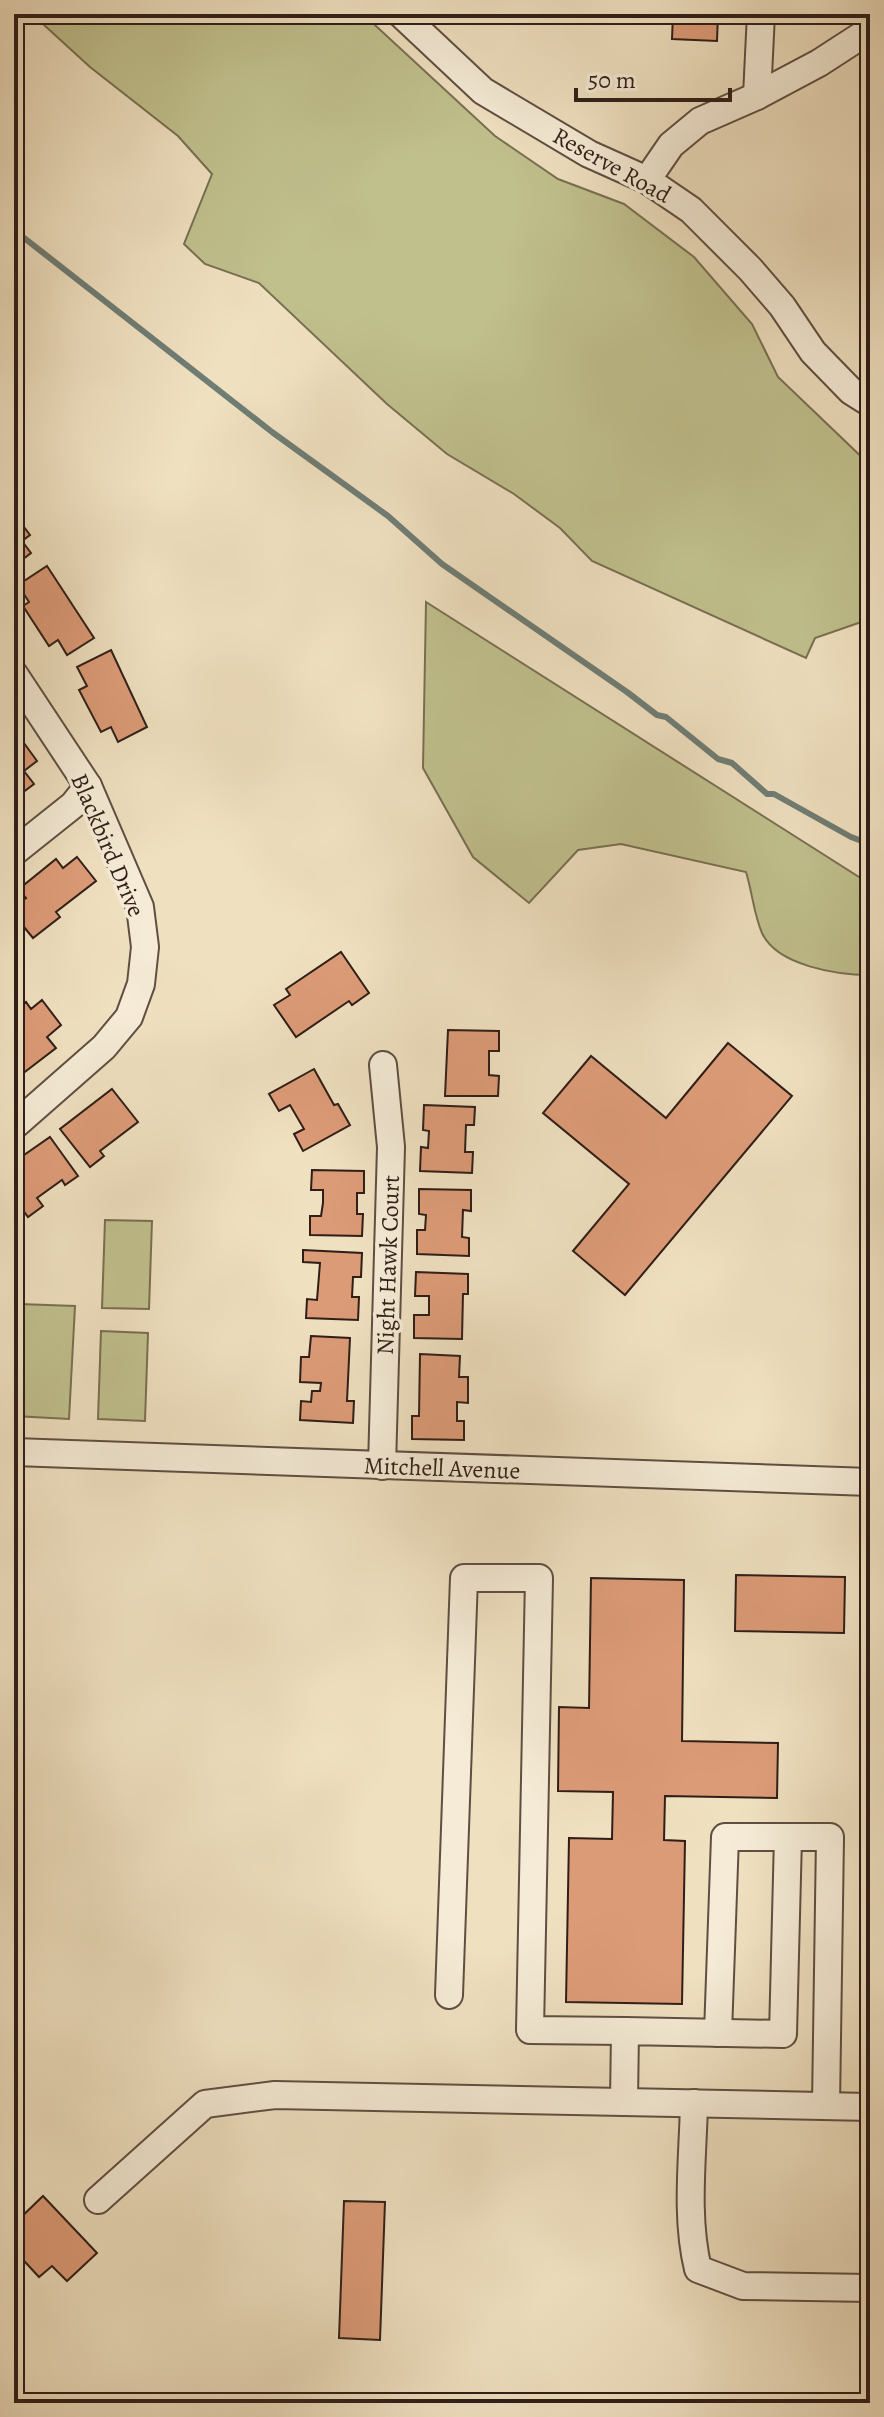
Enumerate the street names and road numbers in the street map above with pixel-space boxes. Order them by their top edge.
street label: Reserve Road [547,119,677,211]
street label: Blackbird Drive [63,768,153,922]
street label: Night Hawk Court [369,1175,407,1355]
street label: Mitchell Avenue [363,1449,521,1487]

